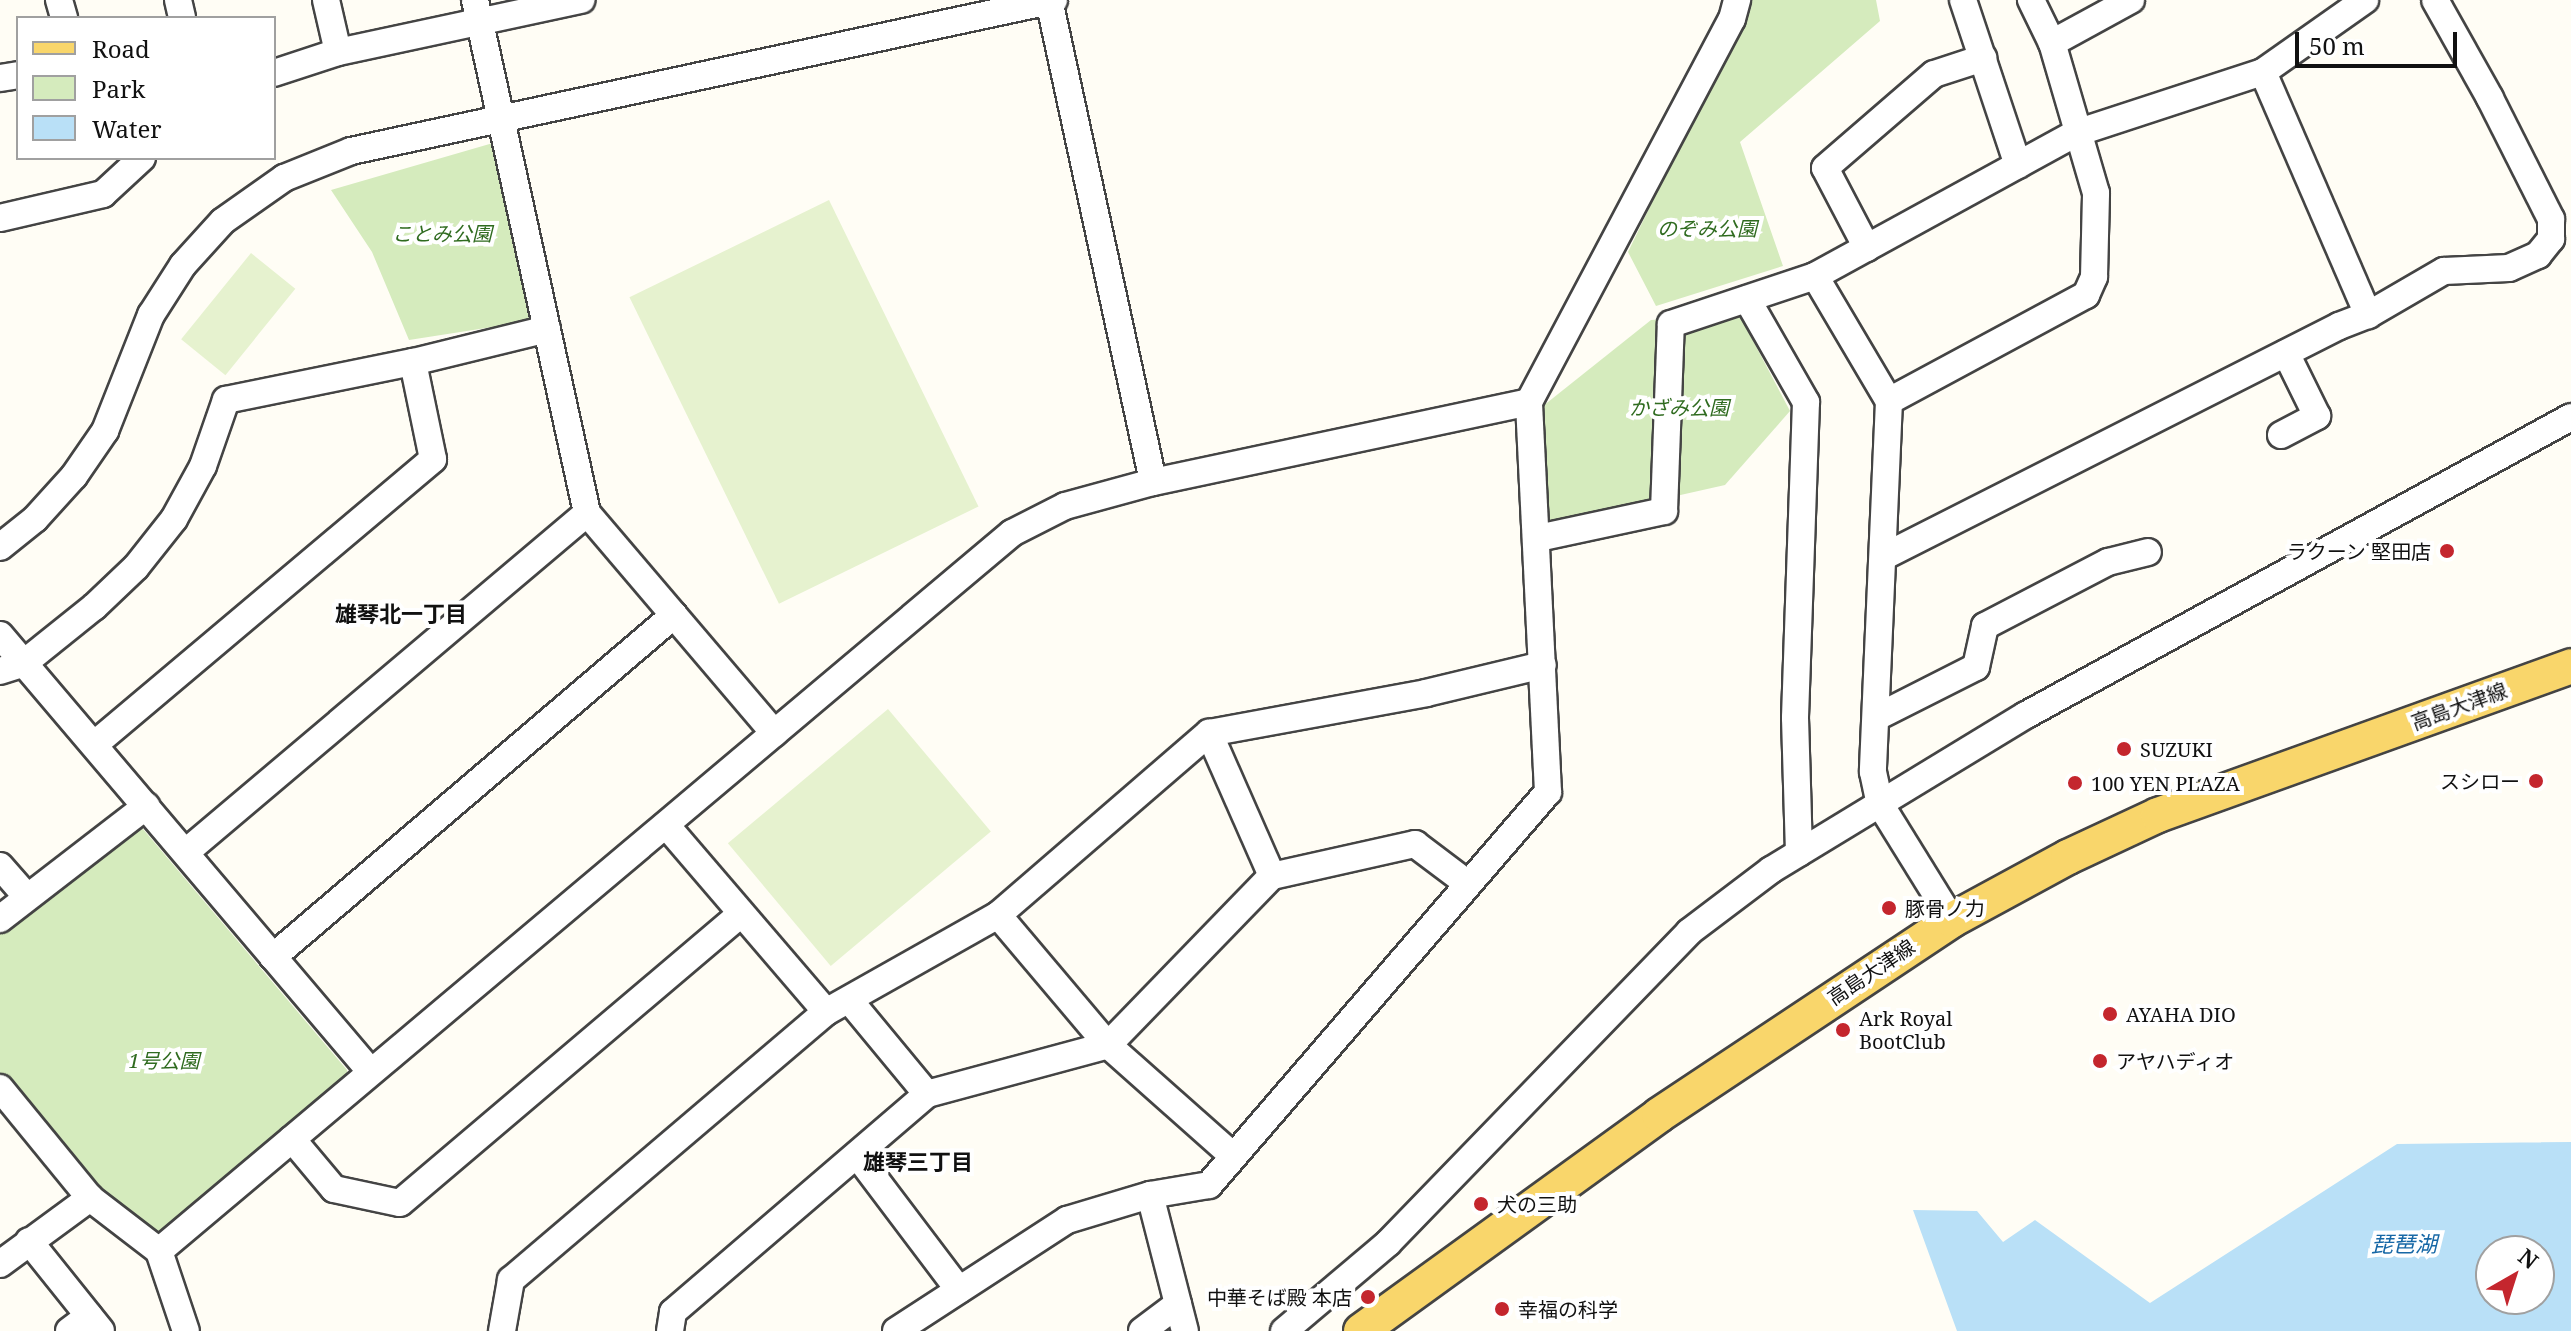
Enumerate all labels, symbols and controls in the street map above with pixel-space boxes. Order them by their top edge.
legend [16,16,276,160]
scale bar [2299,16,2461,66]
text: 50 m [2309,29,2365,62]
text: Road [92,32,150,65]
text: Park [92,72,145,105]
text: Water [92,112,162,145]
park label: のぞみ公園 [1657,216,1757,240]
park label: ことみ公園 [392,221,492,245]
park label: かざみ公園 [1629,395,1729,419]
place label: ラクーン 堅田店 [2286,539,2431,563]
marker: ラクーン 堅田店 [2438,542,2456,560]
district label: 雄琴北一丁目 [335,601,467,627]
street label: 高島大津線 [2408,678,2510,734]
place label: SUZUKI [2140,737,2213,761]
marker: SUZUKI [2115,740,2133,758]
place label: スシロー [2440,769,2520,793]
place label: 100 YEN PLAZA [2091,771,2240,795]
marker: スシロー [2527,772,2545,790]
marker: 100 YEN PLAZA [2066,774,2084,792]
place label: 豚骨ノ力 [1905,896,1985,920]
marker: 豚骨ノ力 [1880,899,1898,917]
street label: 高島大津線 [1823,934,1919,1010]
place label: AYAHA DIO [2126,1002,2236,1026]
marker: AYAHA DIO [2101,1005,2119,1023]
place label: Ark Royal BootClub [1859,1006,1952,1053]
marker: Ark Royal BootClub [1834,1021,1852,1039]
park label: 1号公園 [128,1048,200,1072]
place label: アヤハディオ [2116,1049,2236,1073]
marker: アヤハディオ [2091,1052,2109,1070]
district label: 雄琴三丁目 [863,1149,973,1175]
place label: 犬の三助 [1497,1192,1577,1216]
marker: 犬の三助 [1472,1195,1490,1213]
water label: 琵琶湖 [2371,1231,2437,1257]
north arrow [2475,1235,2555,1315]
text: N [2513,1241,2545,1275]
place label: 中華そば殿 本店 [1207,1285,1352,1309]
marker: 中華そば殿 本店 [1359,1288,1377,1306]
place label: 幸福の科学 [1518,1297,1618,1321]
marker: 幸福の科学 [1493,1300,1511,1318]

